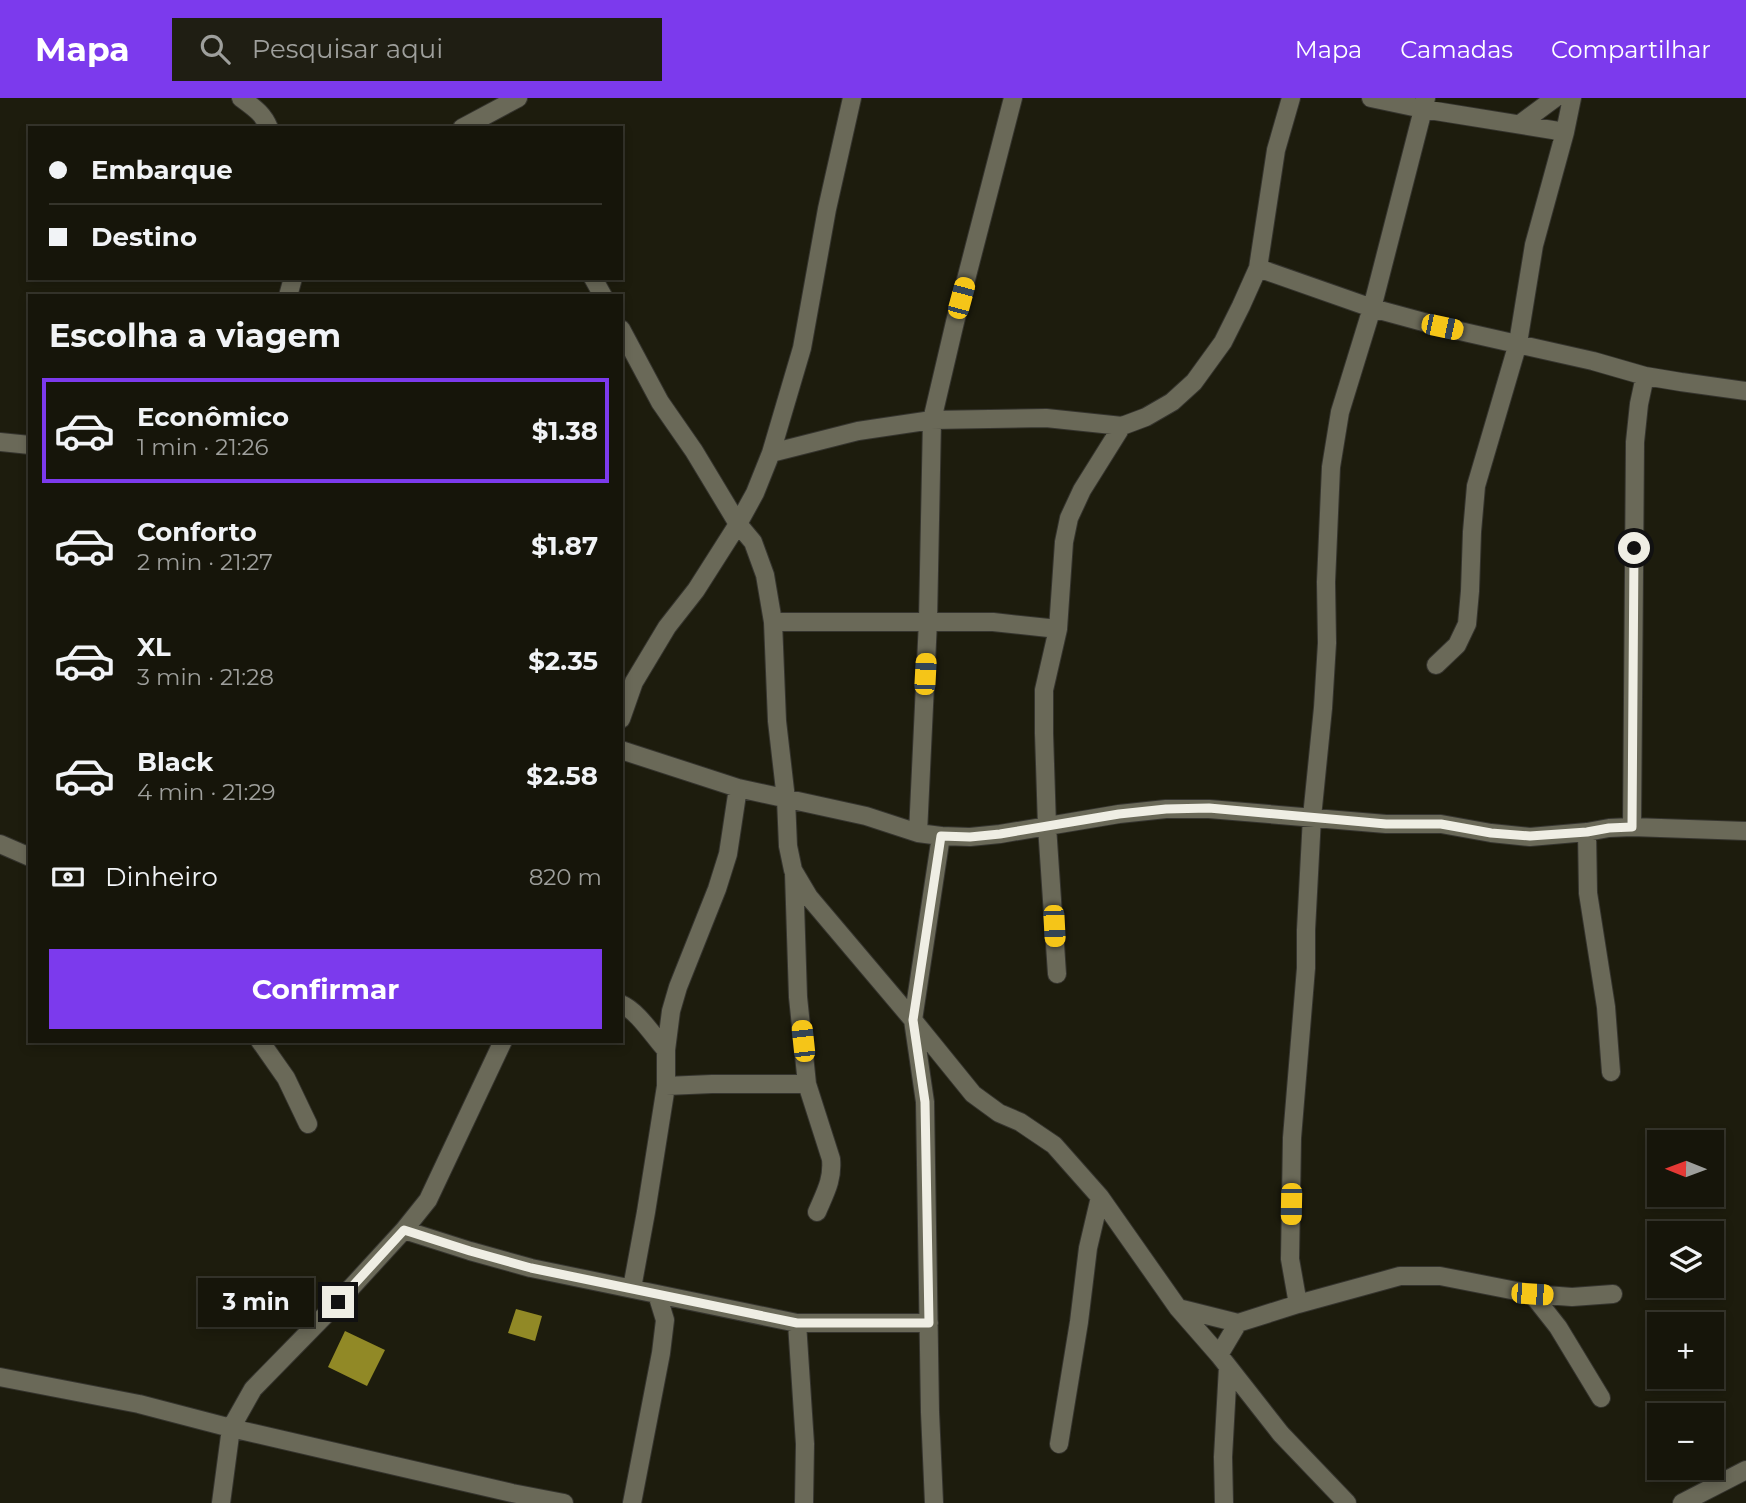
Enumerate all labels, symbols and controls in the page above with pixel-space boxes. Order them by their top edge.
search box [172,18,662,81]
text: Mapa [35,29,130,69]
icon: search [196,30,234,68]
text: Pesquisar aqui [252,33,443,65]
text: Mapa [1295,35,1362,64]
text: Camadas [1400,35,1513,64]
text: Compartilhar [1551,35,1711,64]
text: Embarque [91,154,233,186]
text: Destino [91,221,197,253]
car [946,275,977,321]
car [1420,312,1465,342]
text: Escolha a viagem [49,316,341,355]
icon: car [53,399,116,462]
text: Econômico [137,401,289,433]
text: $1.38 [532,415,598,447]
text: 1 min · 21:26 [137,433,269,461]
icon: car [53,514,116,577]
text: Conforto [137,516,257,548]
text: $1.87 [531,530,598,562]
route start [1618,532,1650,564]
text: 2 min · 21:27 [137,548,273,576]
icon: car [53,629,116,692]
text: XL [137,631,171,663]
text: $2.35 [528,645,598,677]
car [914,652,937,696]
text: 3 min · 21:28 [137,663,274,691]
icon: car [53,744,116,807]
text: Black [137,746,213,778]
text: $2.58 [526,760,598,792]
text: 4 min · 21:29 [137,778,276,806]
icon: cash [49,858,87,896]
text: Dinheiro [105,861,218,893]
text: 820 m [529,863,602,891]
car [1043,904,1066,948]
button: Confirmar [49,949,602,1029]
car [791,1019,816,1063]
north arrow [1647,1130,1724,1208]
map controls [1647,1130,1724,1480]
car [1281,1183,1302,1225]
button: layers [1647,1221,1724,1298]
callout: 3 min [198,1278,314,1326]
car [1511,1282,1554,1306]
route end [322,1286,354,1318]
text: 3 min [222,1288,290,1316]
button: + [1647,1312,1724,1389]
button: − [1647,1403,1724,1480]

